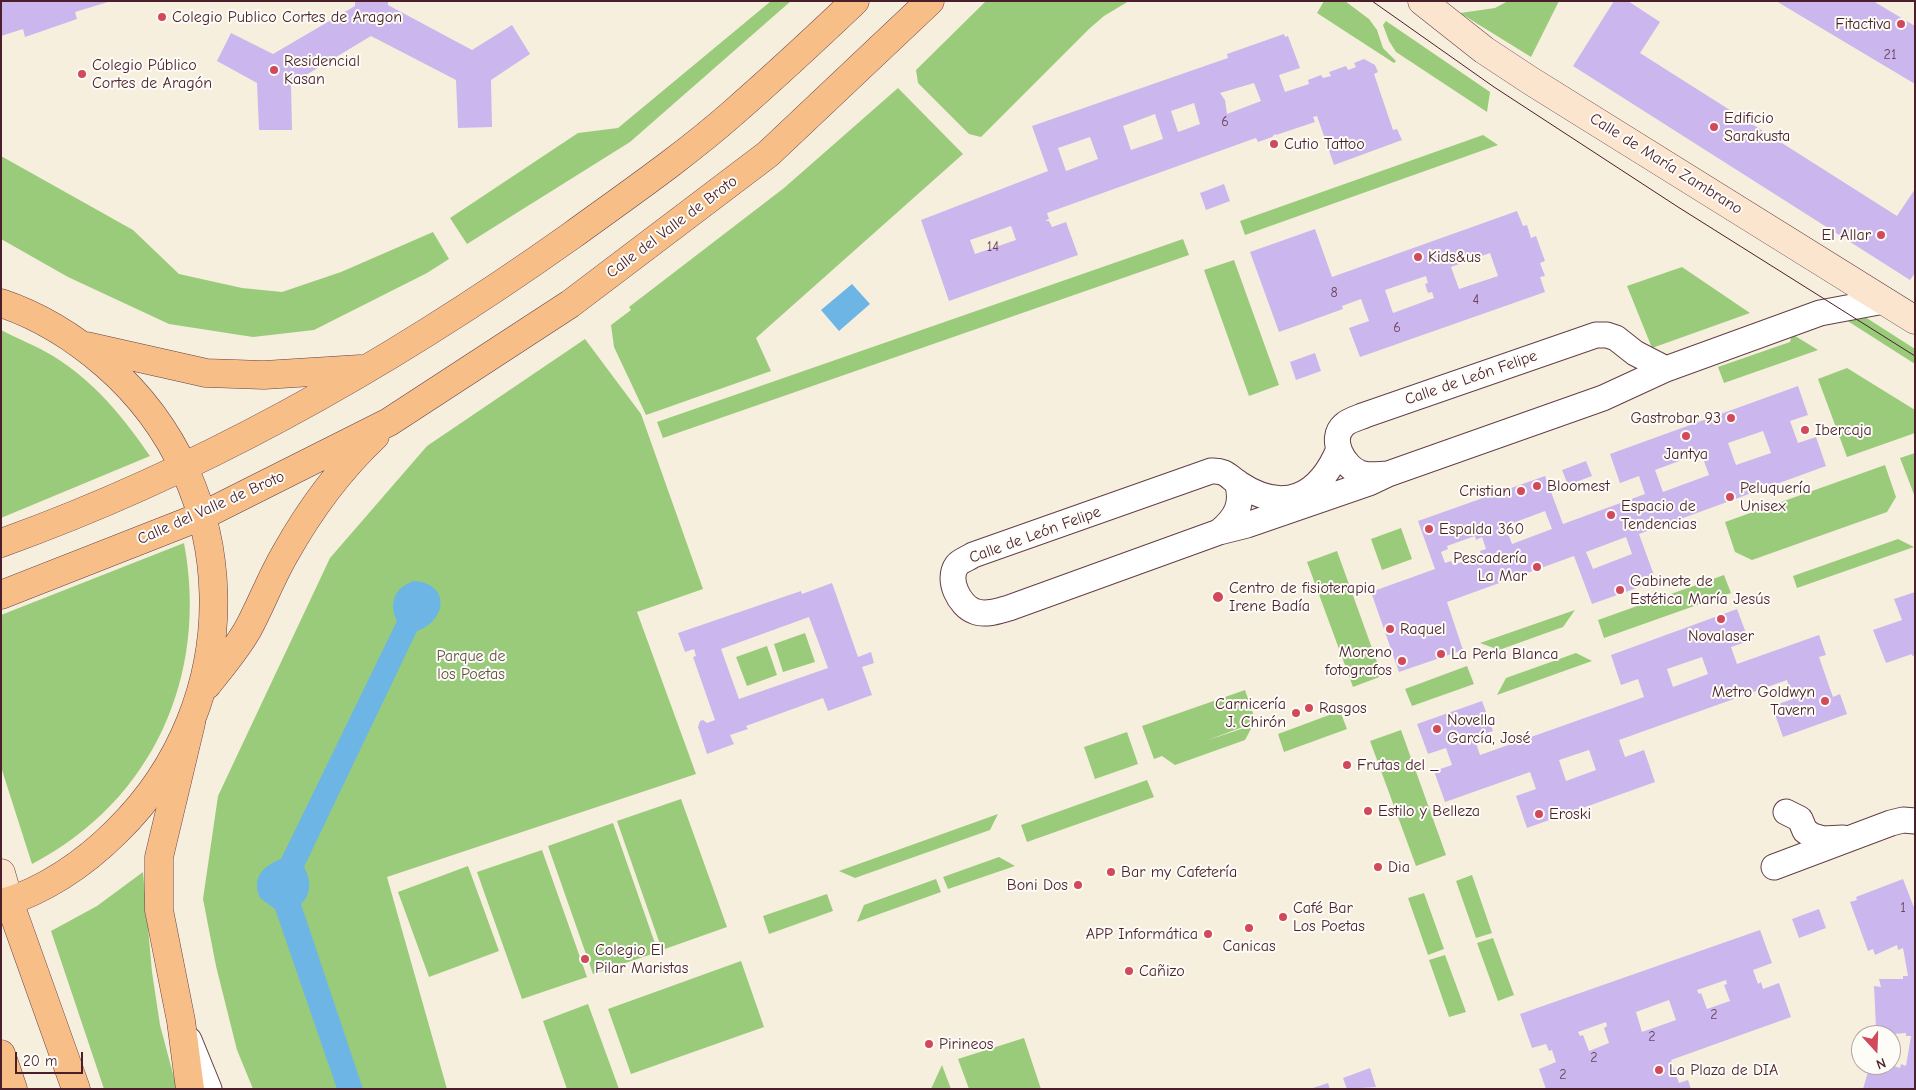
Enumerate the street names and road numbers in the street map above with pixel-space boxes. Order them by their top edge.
street label: Calle de María Zambrano [1586,109,1746,219]
street label: Calle del Valle de Broto [603,172,741,282]
street label: Calle de León Felipe [1402,346,1540,410]
street label: Calle del Valle de Broto [135,467,287,549]
street label: Calle de León Felipe [967,502,1103,568]

